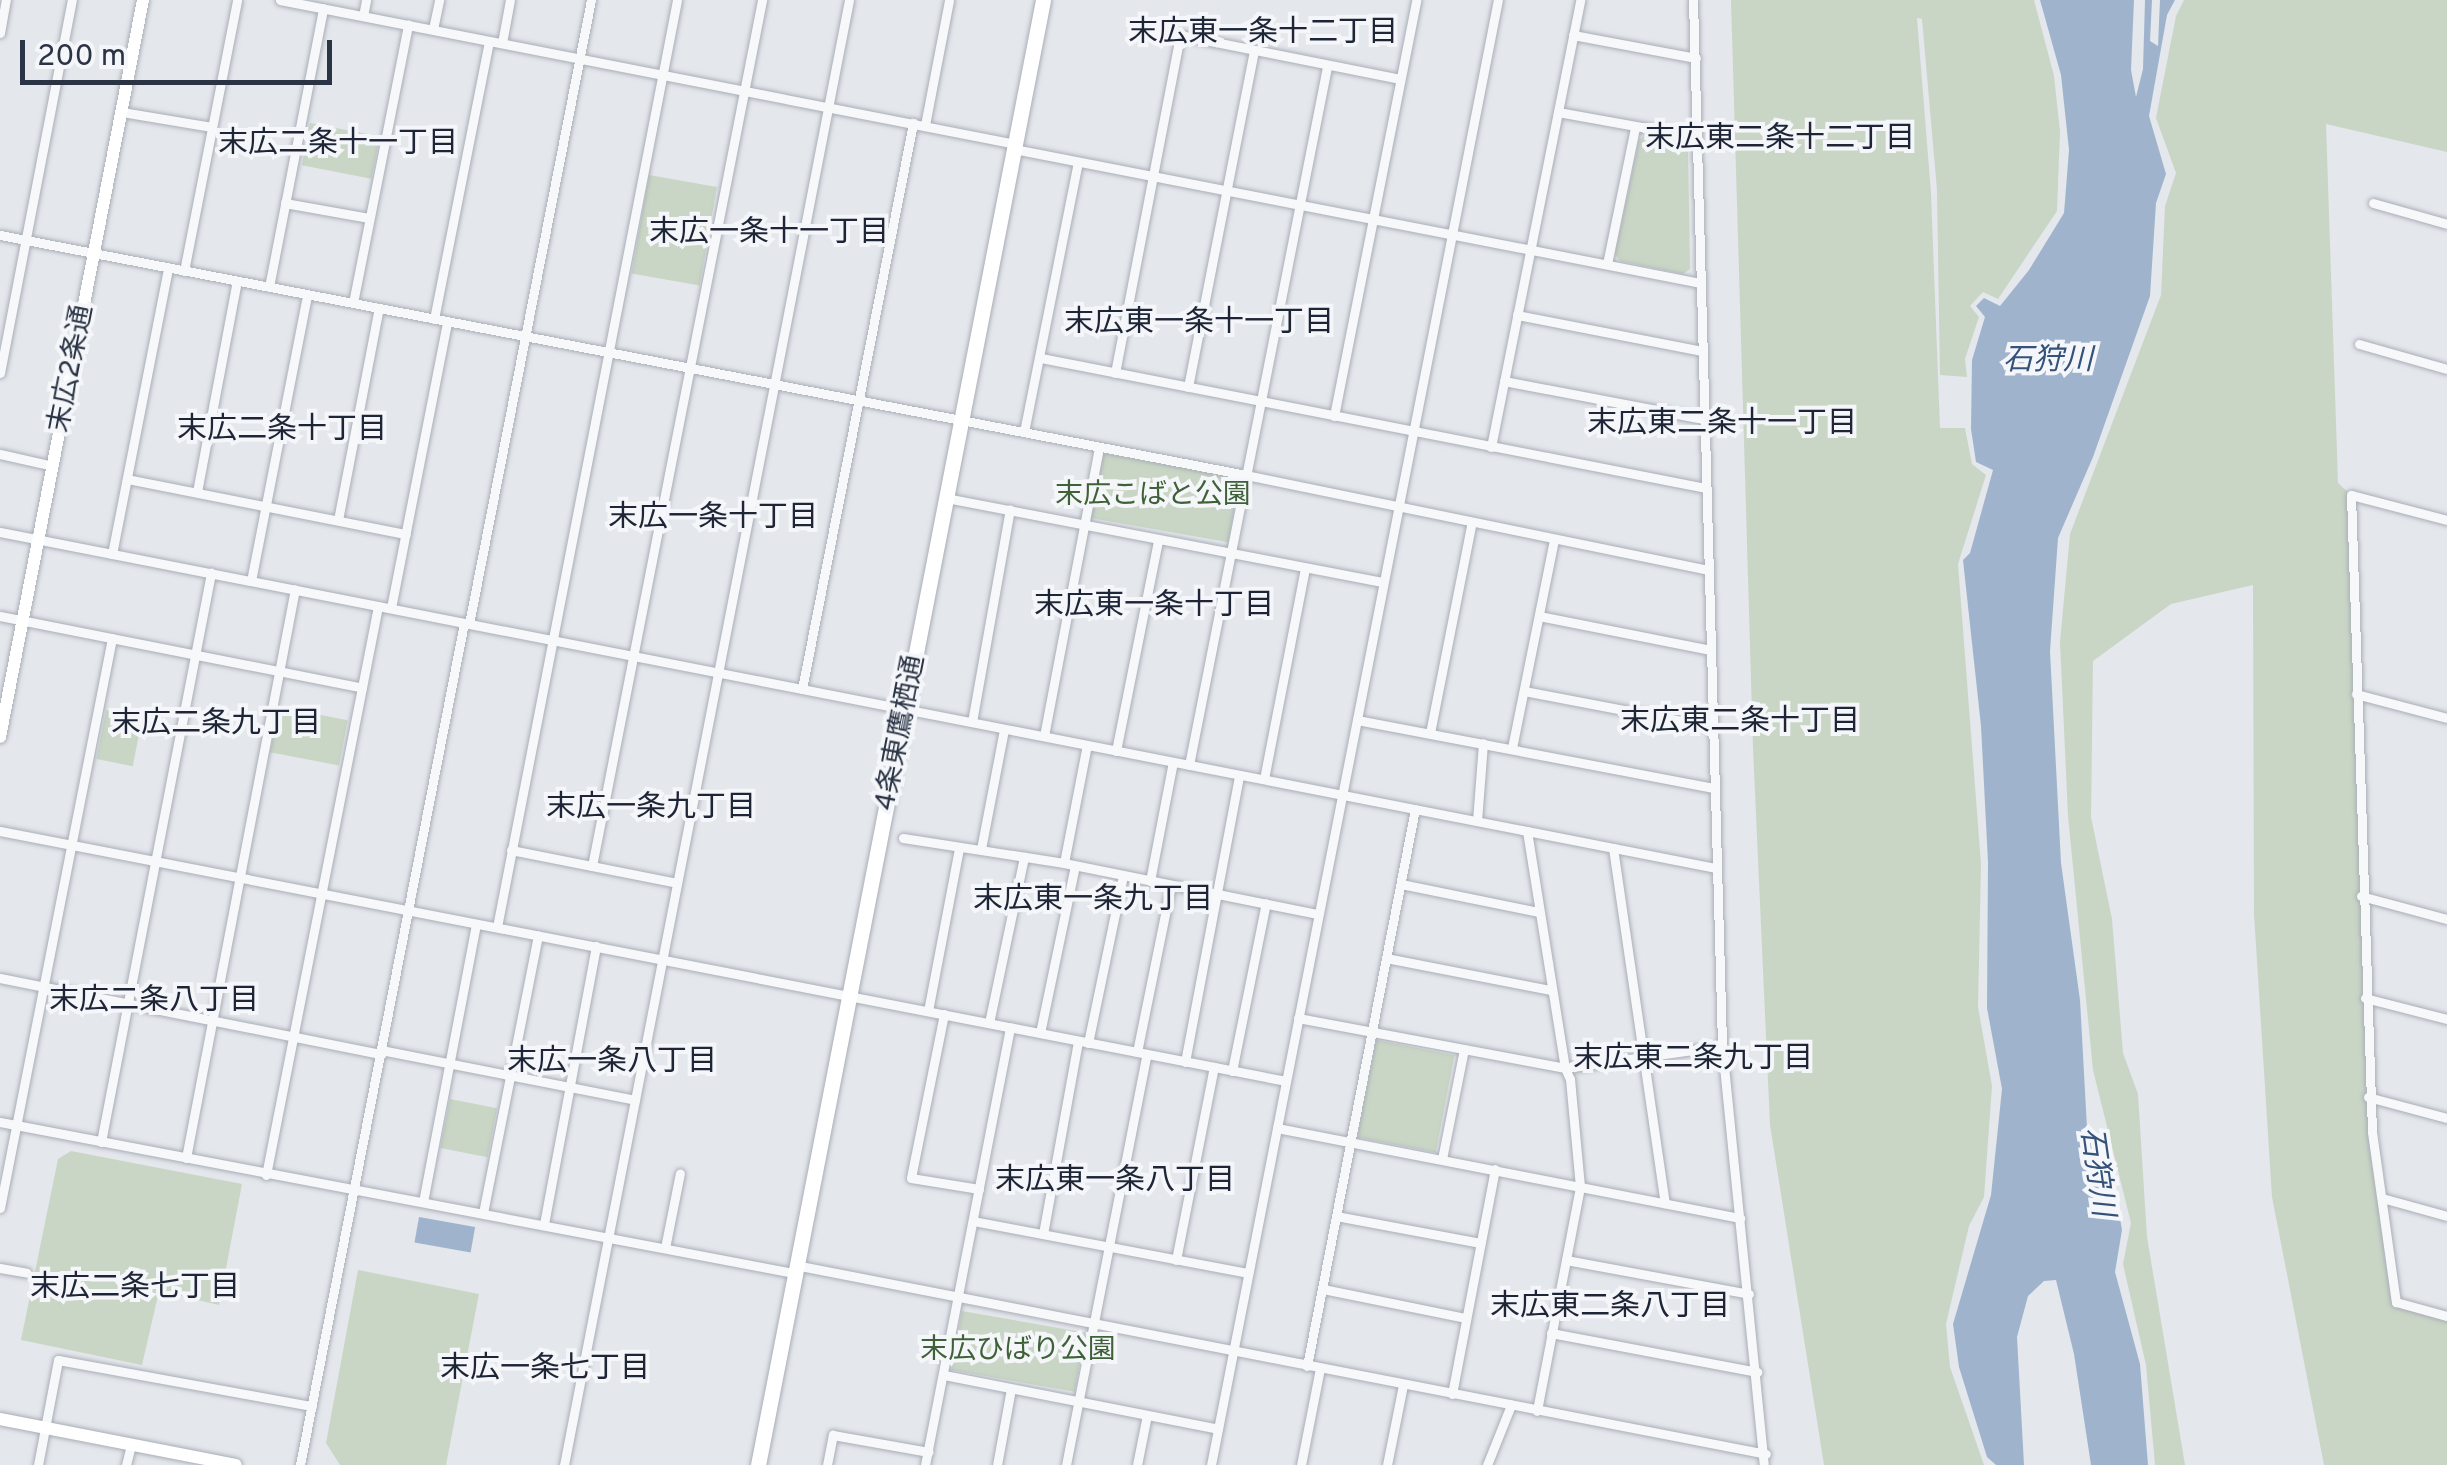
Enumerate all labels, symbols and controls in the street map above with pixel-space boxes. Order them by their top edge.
district label: 末広東一条十二丁目 [1128,16,1398,52]
scale bar [25,20,338,82]
text: 200 m [37,39,126,76]
district label: 末広東二条十二丁目 [1645,122,1915,158]
district label: 末広二条十一丁目 [218,127,458,163]
district label: 末広一条十一丁目 [649,216,889,252]
street label: 末広2条通 [43,302,101,436]
district label: 末広東一条十一丁目 [1064,306,1334,342]
water label: 石狩川 [2003,344,2093,380]
district label: 末広東二条十一丁目 [1587,407,1857,443]
district label: 末広二条十丁目 [177,413,387,449]
park label: 末広こばと公園 [1055,479,1251,513]
district label: 末広一条十丁目 [608,501,818,537]
district label: 末広東一条十丁目 [1034,589,1274,625]
street label: 4条東鷹栖通 [869,653,933,813]
district label: 末広東二条十丁目 [1620,705,1860,741]
district label: 末広二条九丁目 [111,707,321,743]
district label: 末広一条九丁目 [546,791,756,827]
district label: 末広東一条九丁目 [973,883,1213,919]
district label: 末広二条八丁目 [49,984,259,1020]
district label: 末広東二条九丁目 [1573,1042,1813,1078]
district label: 末広一条八丁目 [507,1045,717,1081]
water label: 石狩川 [2071,1125,2119,1219]
district label: 末広東一条八丁目 [995,1164,1235,1200]
district label: 末広二条七丁目 [30,1271,240,1307]
district label: 末広東二条八丁目 [1490,1290,1730,1326]
park label: 末広ひばり公園 [920,1334,1116,1368]
district label: 末広一条七丁目 [440,1352,650,1388]

